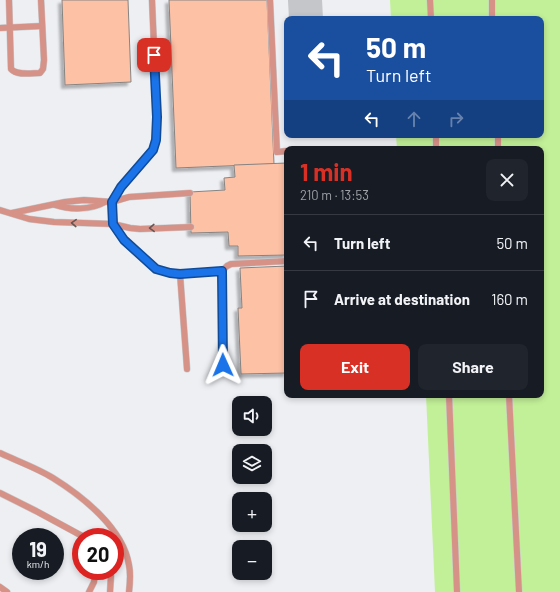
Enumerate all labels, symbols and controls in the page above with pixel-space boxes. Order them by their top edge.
text: 50 m [366,30,426,64]
icon: left [300,32,352,84]
pin [137,38,171,72]
icon: arrive [143,44,165,66]
text: Turn left [366,64,432,86]
icon: left [361,108,383,130]
icon: ahead [403,108,425,130]
icon: right [445,108,467,130]
text: 1 min [300,157,353,186]
button: close [486,159,528,201]
text: 210 m · 13:53 [300,187,369,203]
one-way arrow [71,218,77,227]
one-way arrow [149,224,155,233]
icon: left [300,232,322,254]
text: Turn left [334,234,390,252]
text: 50 m [496,234,528,252]
icon: arrive [300,288,322,310]
text: Arrive at destination [334,290,470,308]
text: 160 m [491,290,528,308]
position arrow [202,344,244,386]
button: Exit [300,344,410,390]
button: Share [418,344,528,390]
map controls [232,396,272,580]
button: sound [232,396,272,436]
button: layers [232,444,272,484]
button: + [232,492,272,532]
speed limit sign: 20 [72,528,124,580]
text: 19 [29,537,47,561]
button: − [232,540,272,580]
text: km/h [27,558,49,570]

